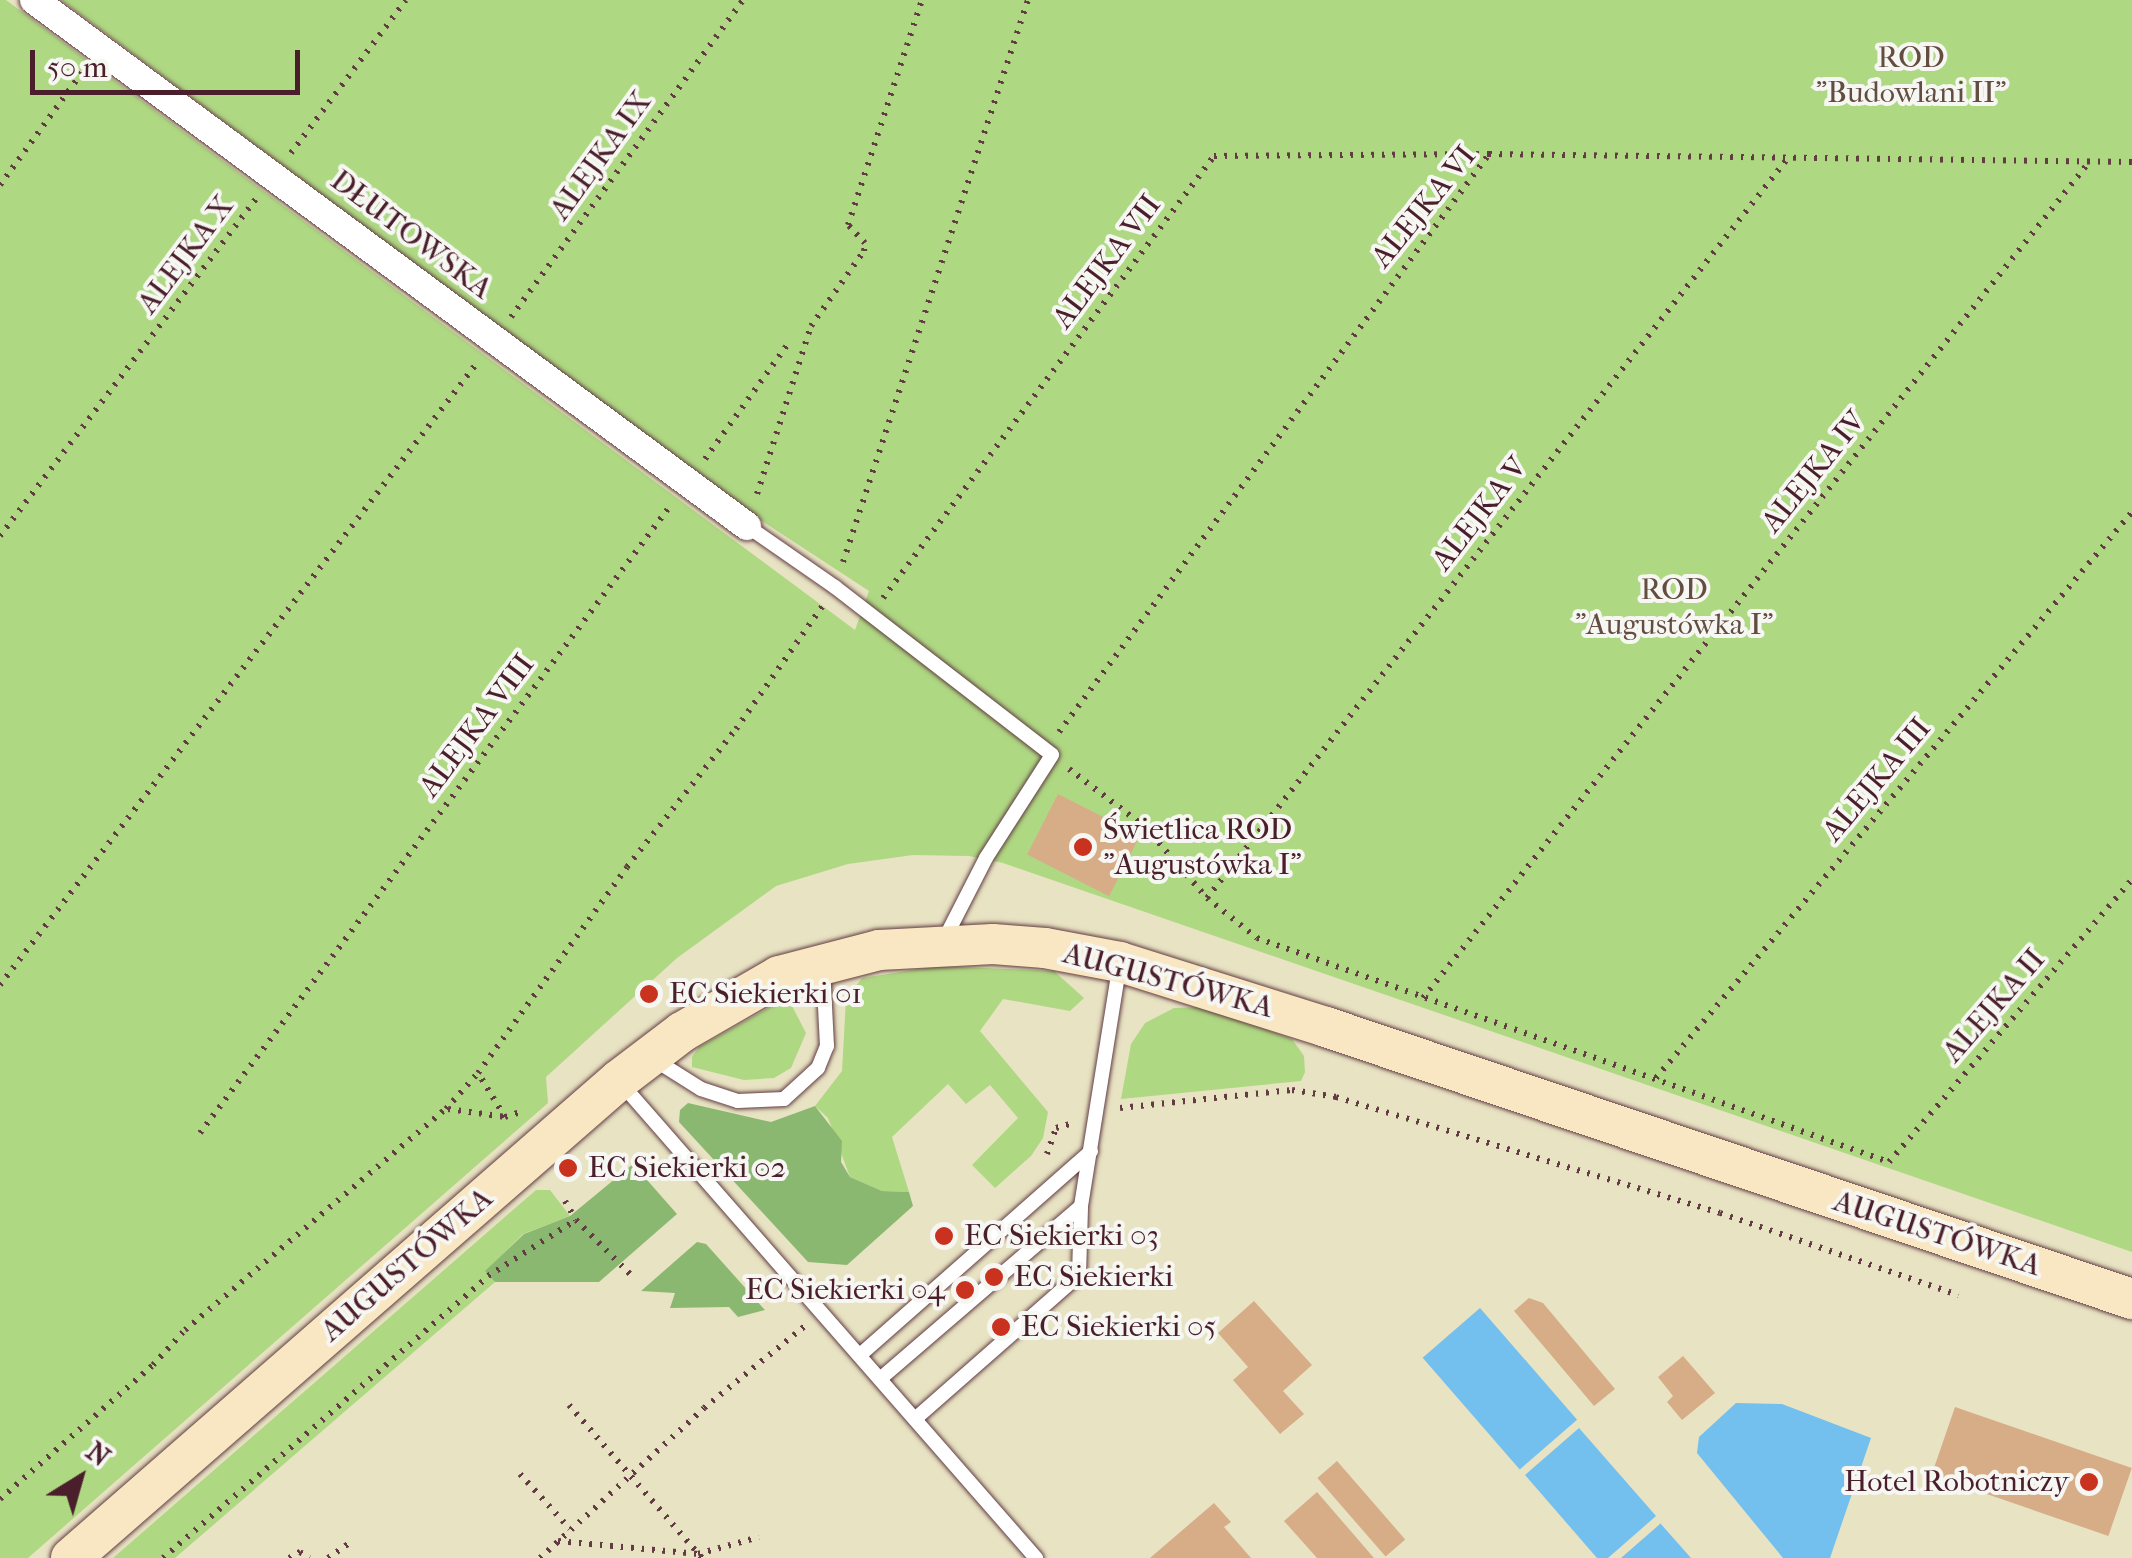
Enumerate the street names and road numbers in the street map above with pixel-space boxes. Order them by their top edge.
street label: ALEJKA IX [542,85,660,227]
street label: ALEJKA VI [1364,139,1484,275]
street label: DŁUTOWSKA [323,163,499,307]
street label: ALEJKA VII [1045,188,1169,336]
street label: ALEJKA X [130,189,242,321]
street label: ALEJKA IV [1754,404,1874,540]
street label: ALEJKA V [1424,450,1536,578]
street label: ALEJKA VIII [412,647,542,805]
street label: ALEJKA III [1815,711,1939,849]
street label: AUGUSTÓWKA [1059,936,1277,1026]
street label: ALEJKA II [1935,942,2053,1070]
street label: AUGUSTÓWKA [314,1181,500,1349]
street label: AUGUSTÓWKA [1829,1184,2045,1284]

